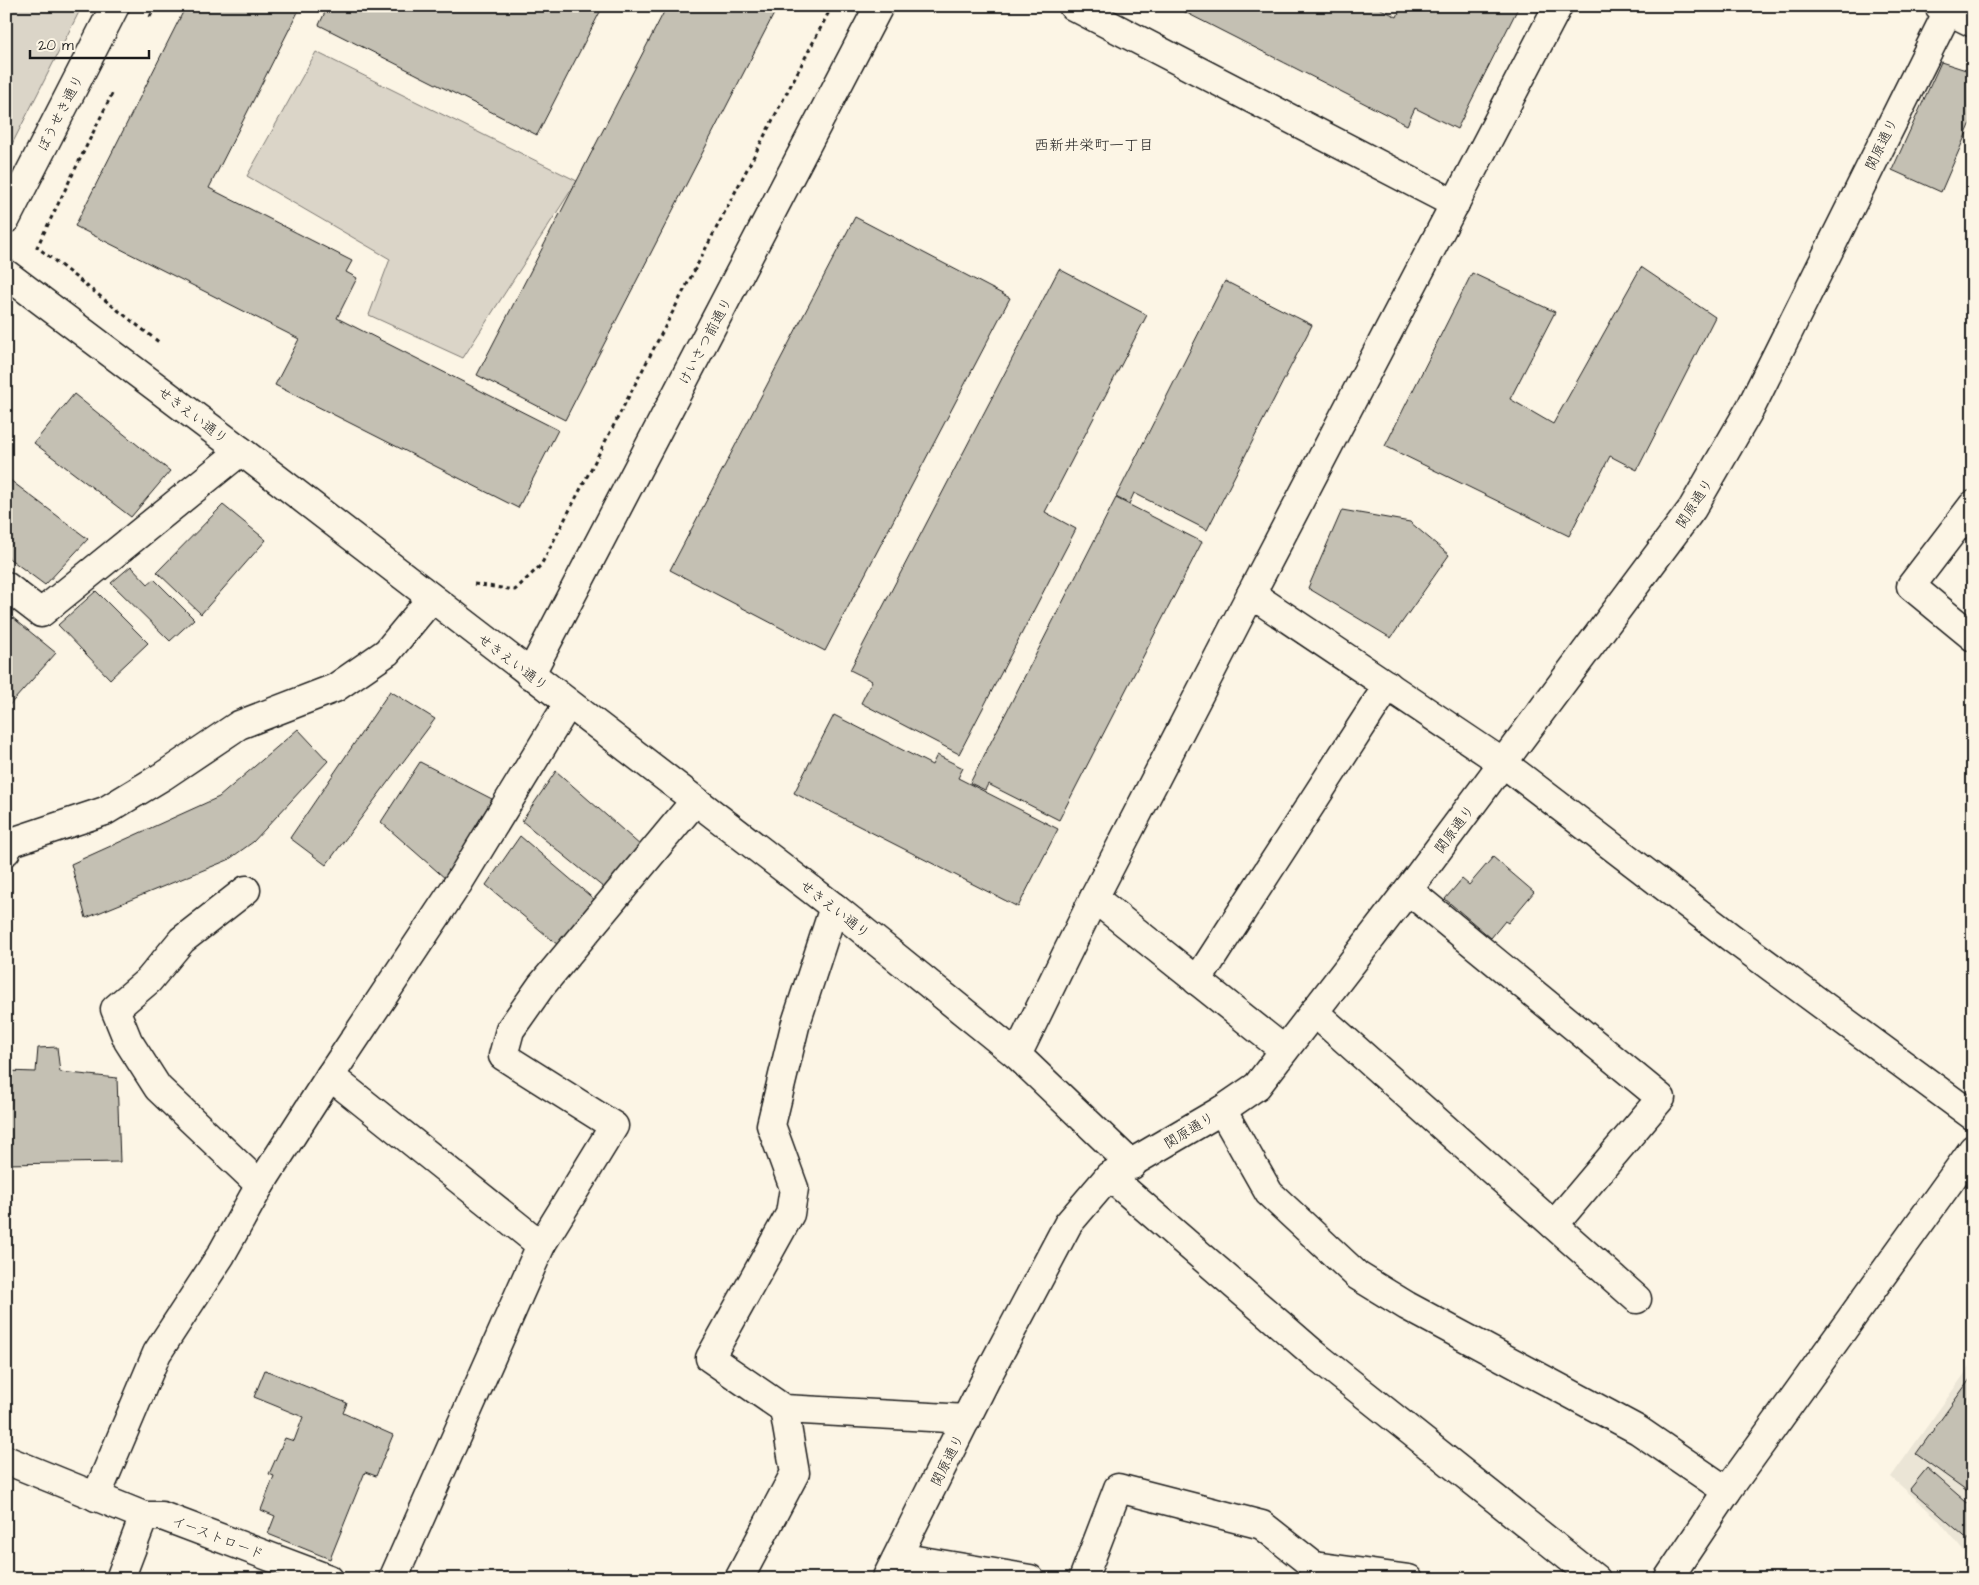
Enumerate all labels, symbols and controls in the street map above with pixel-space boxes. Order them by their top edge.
scale bar [30,28,149,60]
text: 20 m [38,35,74,56]
street label: ぼうせき通り [33,71,89,155]
street label: 関原通り [1861,115,1903,174]
district label: 西新井栄町一丁目 [1034,135,1154,156]
street label: けいさつ前通り [674,294,738,389]
street label: せきえい通り [153,383,232,449]
street label: 関原通り [1671,475,1718,532]
street label: せきえい通り [473,630,552,696]
street label: 関原通り [1430,801,1480,858]
street label: せきえい通り [795,876,874,944]
street label: 関原通り [1160,1108,1219,1154]
street label: 関原通り [926,1431,970,1490]
street label: イーストロード [169,1511,267,1565]

